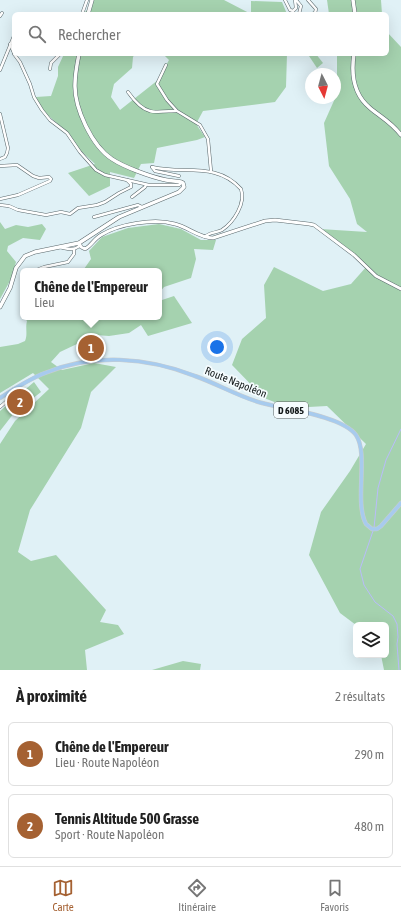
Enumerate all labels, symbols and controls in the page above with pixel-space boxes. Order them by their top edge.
search box [12,12,389,56]
icon: search [26,23,48,45]
text: Rechercher [58,26,120,43]
north arrow [305,68,341,104]
popup [20,268,162,320]
text: Chêne de l'Empereur [34,278,148,295]
text: Lieu [34,295,55,310]
pin: 1 [78,333,104,363]
your location [207,337,227,357]
street label: Route Napoléon [203,364,269,400]
pin: 2 [7,387,33,417]
road number: D 6085 [274,402,308,418]
map controls [353,622,389,658]
button: layers [353,622,389,658]
text: À proximité [16,686,87,706]
text: 2 résultats [335,689,385,704]
text: Chêne de l'Empereur [55,738,168,755]
text: 1 [27,747,33,762]
text: 290 m [355,747,384,762]
text: Lieu · Route Napoléon [55,755,159,770]
text: Tennis Altitude 500 Grasse [55,810,199,827]
text: 2 [27,819,33,834]
text: 480 m [355,819,384,834]
text: Sport · Route Napoléon [55,827,164,842]
tab: Carte [52,877,74,913]
tab: Itinéraire [178,877,216,913]
tab: Favoris [320,877,349,913]

